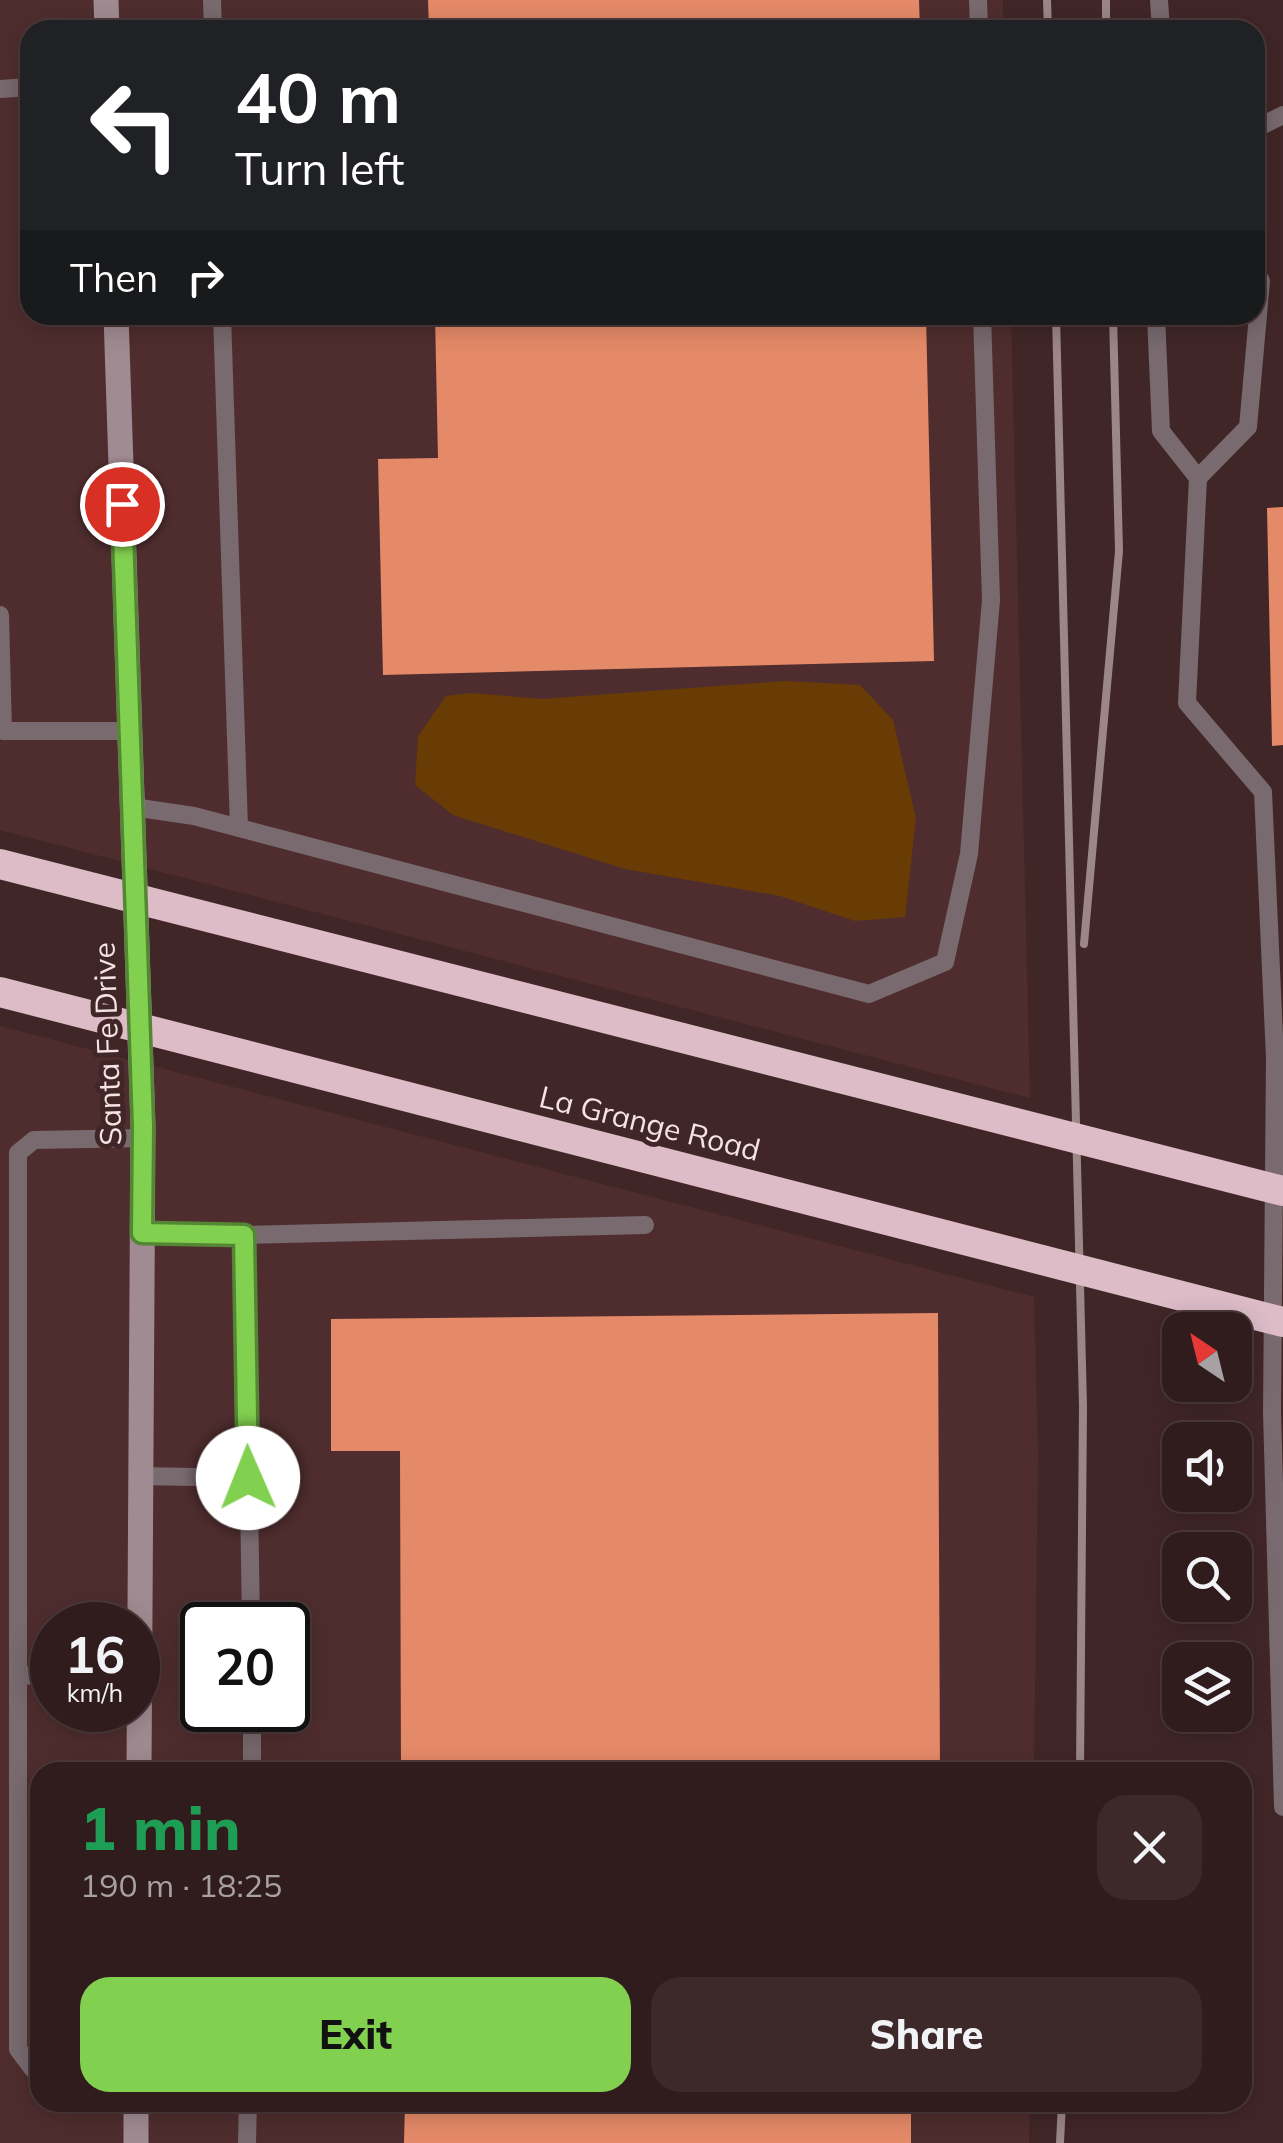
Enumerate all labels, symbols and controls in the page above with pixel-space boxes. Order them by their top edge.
text: 40 m [235,53,401,141]
icon: left [70,60,200,190]
text: Turn left [235,140,404,196]
icon: right [178,250,233,305]
text: Then [70,254,158,302]
pin [80,462,165,547]
icon: arrive [95,477,150,532]
street label: Santa Fe Drive [84,942,130,1146]
street label: La Grange Road [536,1077,764,1169]
north arrow [1162,1312,1252,1402]
map controls [1162,1312,1252,1732]
button: sound [1162,1422,1252,1512]
position arrow [196,1426,300,1530]
button: search [1162,1532,1252,1622]
speed limit sign: 20 [180,1602,310,1732]
text: 16 [65,1623,125,1686]
button: layers [1162,1642,1252,1732]
text: km/h [67,1677,123,1708]
text: 1 min [80,1790,241,1865]
button: close [1097,1795,1202,1900]
text: 190 m · 18:25 [80,1865,282,1905]
button: Exit [80,1977,631,2092]
button: Share [651,1977,1202,2092]

